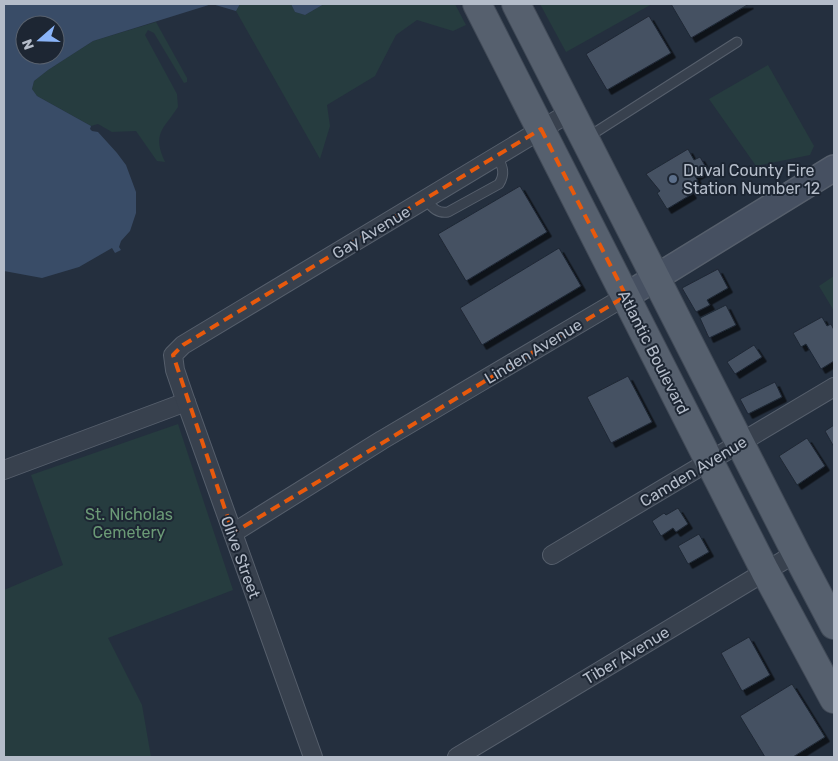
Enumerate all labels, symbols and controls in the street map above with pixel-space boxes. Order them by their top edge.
north arrow [15,15,65,65]
text: N [19,37,38,52]
place label: Duval County Fire Station Number 12 [683,161,820,198]
marker: Duval County Fire Station Number 12 [667,173,679,185]
street label: Gay Avenue [329,202,414,263]
street label: Atlantic Boulevard [614,287,693,417]
street label: Linden Avenue [481,315,585,388]
street label: Camden Avenue [636,432,750,511]
park label: St. Nicholas Cemetery [85,505,173,542]
street label: Olive Street [217,513,264,601]
street label: Tiber Avenue [580,622,673,689]

